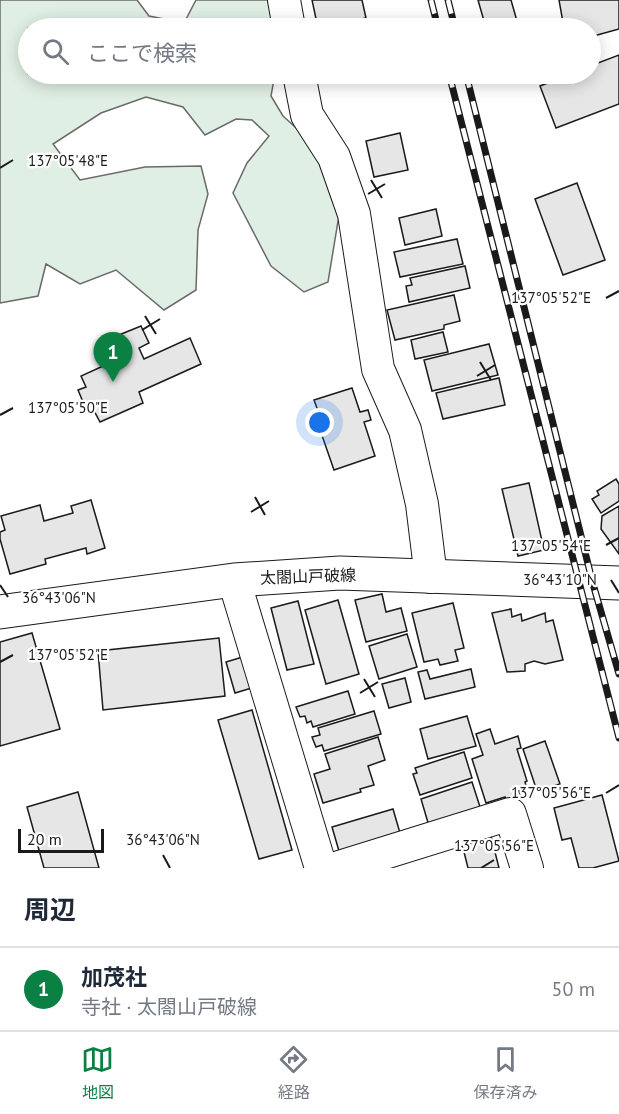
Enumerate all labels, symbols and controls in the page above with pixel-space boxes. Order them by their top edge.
search box [18,18,601,84]
icon: search [39,35,72,68]
text: ここで検索 [87,39,197,67]
text: 137°05'48"E [28,151,108,170]
text: 137°05'52"E [511,288,591,307]
pin: 1 [94,332,132,382]
text: 137°05'50"E [28,398,108,417]
your location [305,408,334,437]
text: 137°05'54"E [511,536,591,555]
street label: 太閤山戸破線 [260,564,356,588]
text: 36°43'10"N [523,570,597,589]
text: 36°43'06"N [22,588,96,607]
text: 137°05'52"E [28,645,108,664]
text: 137°05'56"E [511,783,591,802]
scale bar [18,826,104,854]
text: 20 m [27,829,62,849]
text: 36°43'06"N [126,830,200,849]
text: 137°05'56"E [454,836,534,855]
text: 周辺 [24,893,76,926]
text: 加茂社 [81,963,147,991]
text: 1 [38,976,49,1002]
text: 50 m [552,976,595,1002]
text: 寺社 · 太閤山戸破線 [81,994,257,1020]
tab: 地図 [81,1043,114,1103]
tab: 経路 [277,1043,310,1103]
tab: 保存済み [473,1043,537,1103]

